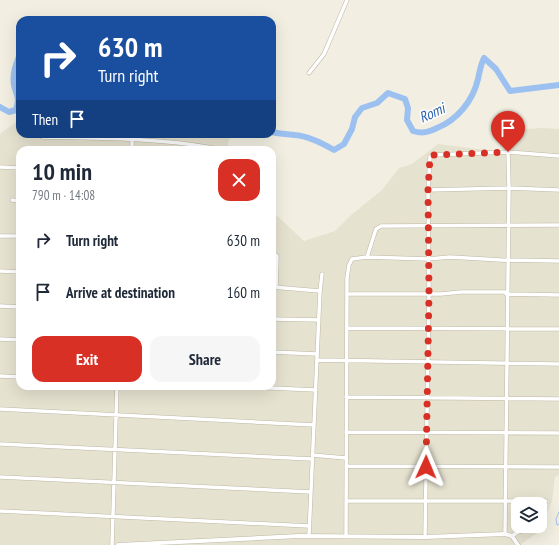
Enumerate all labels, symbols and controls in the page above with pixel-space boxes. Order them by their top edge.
text: 630 m [98,28,162,65]
icon: right [32,32,84,84]
text: Turn right [98,64,158,87]
water label: Romi [416,98,449,127]
icon: arrive [66,108,88,130]
text: Then [32,110,58,129]
pin [491,111,525,152]
icon: arrive [497,117,519,139]
text: 10 min [32,156,92,187]
button: close [218,159,260,201]
text: 790 m · 14:08 [32,187,95,204]
icon: right [32,229,54,251]
text: Turn right [66,231,118,250]
text: 630 m [227,231,260,250]
icon: arrive [32,281,54,303]
text: Arrive at destination [66,283,175,302]
text: 160 m [227,283,260,302]
button: Exit [32,336,142,382]
button: Share [150,336,260,382]
position arrow [405,446,447,488]
map controls [511,497,547,533]
button: layers [511,497,547,533]

